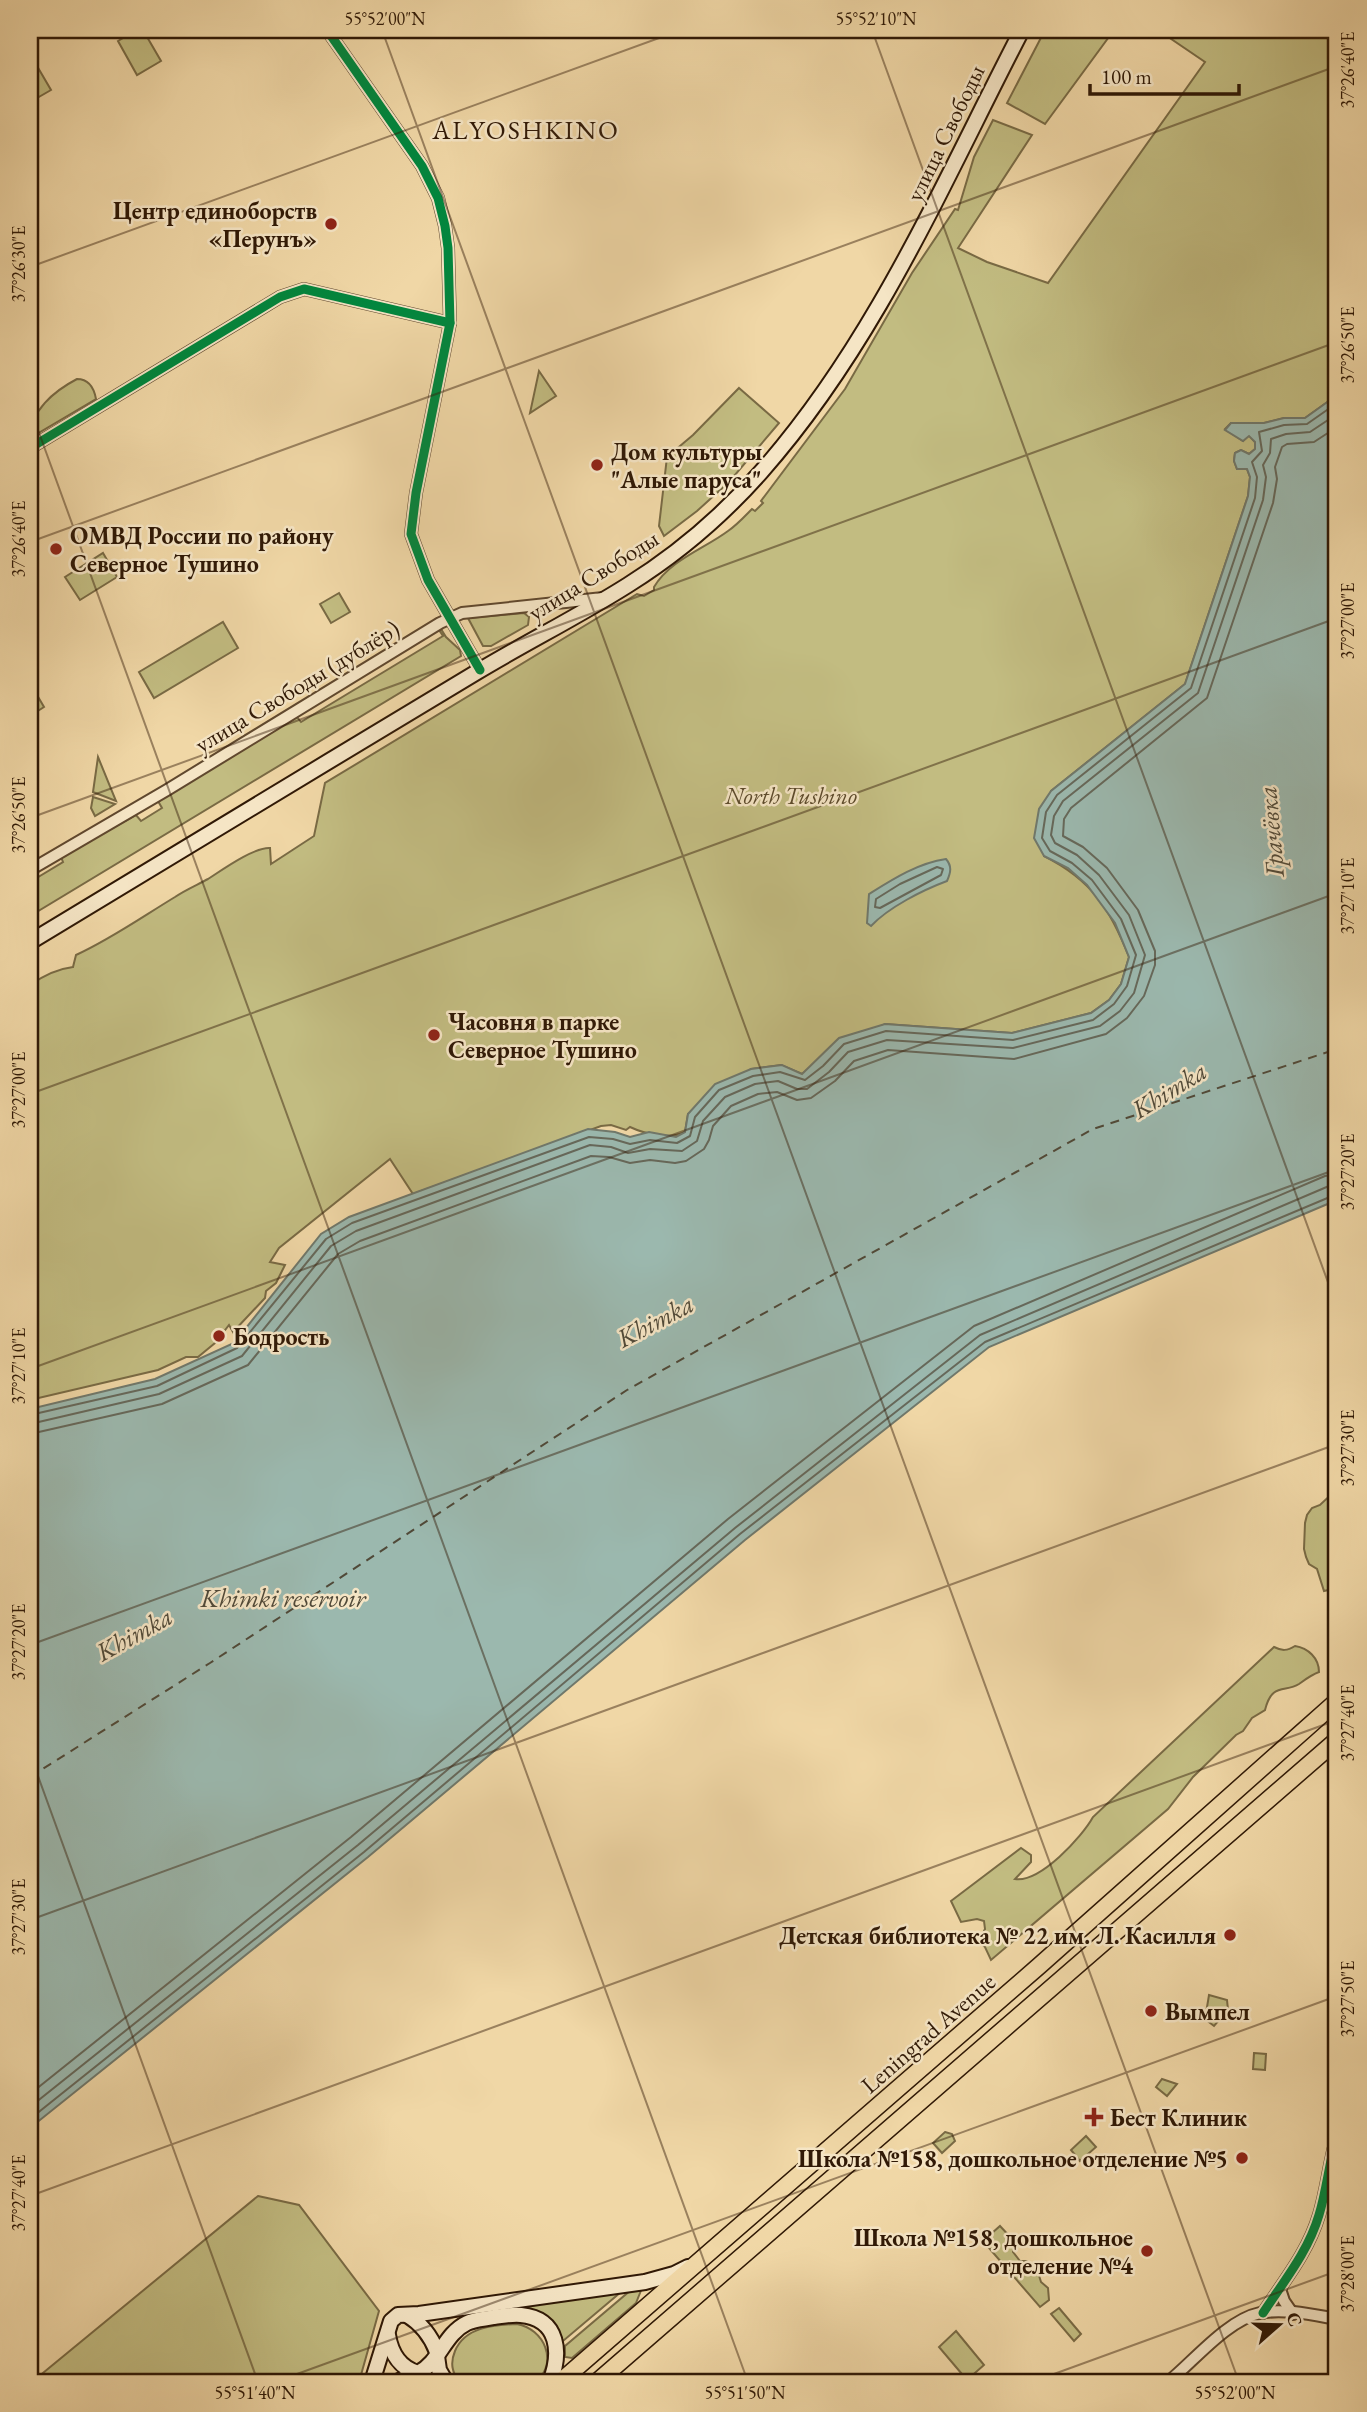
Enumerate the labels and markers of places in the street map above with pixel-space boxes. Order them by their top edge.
place label: Центр единоборств «Перунъ» [113,195,317,255]
marker: Центр единоборств «Перунъ» [323,216,339,232]
place label: Дом культуры "Алые паруса" [611,436,762,496]
marker: Дом культуры "Алые паруса" [589,457,605,473]
place label: ОМВД России по району Северное Тушино [70,520,334,580]
marker: ОМВД России по району Северное Тушино [48,541,64,557]
place label: Часовня в парке Северное Тушино [448,1006,637,1066]
marker: Часовня в парке Северное Тушино [426,1027,442,1043]
place label: Бодрость [233,1321,329,1352]
marker: Бодрость [211,1328,227,1344]
place label: Детская библиотека № 22 им. Л. Касилля [779,1920,1216,1951]
marker: Детская библиотека № 22 им. Л. Касилля [1222,1927,1238,1943]
place label: Вымпел [1165,1996,1250,2027]
marker: Вымпел [1143,2003,1159,2019]
place label: Бест Клиник [1110,2102,1248,2133]
marker: Бест Клиник [1084,2107,1104,2127]
place label: Школа №158, дошкольное отделение №5 [798,2143,1228,2174]
marker: Школа №158, дошкольное отделение №5 [1234,2150,1250,2166]
place label: Школа №158, дошкольное отделение №4 [854,2222,1133,2281]
marker: Школа №158, дошкольное отделение №4 [1139,2243,1155,2259]

